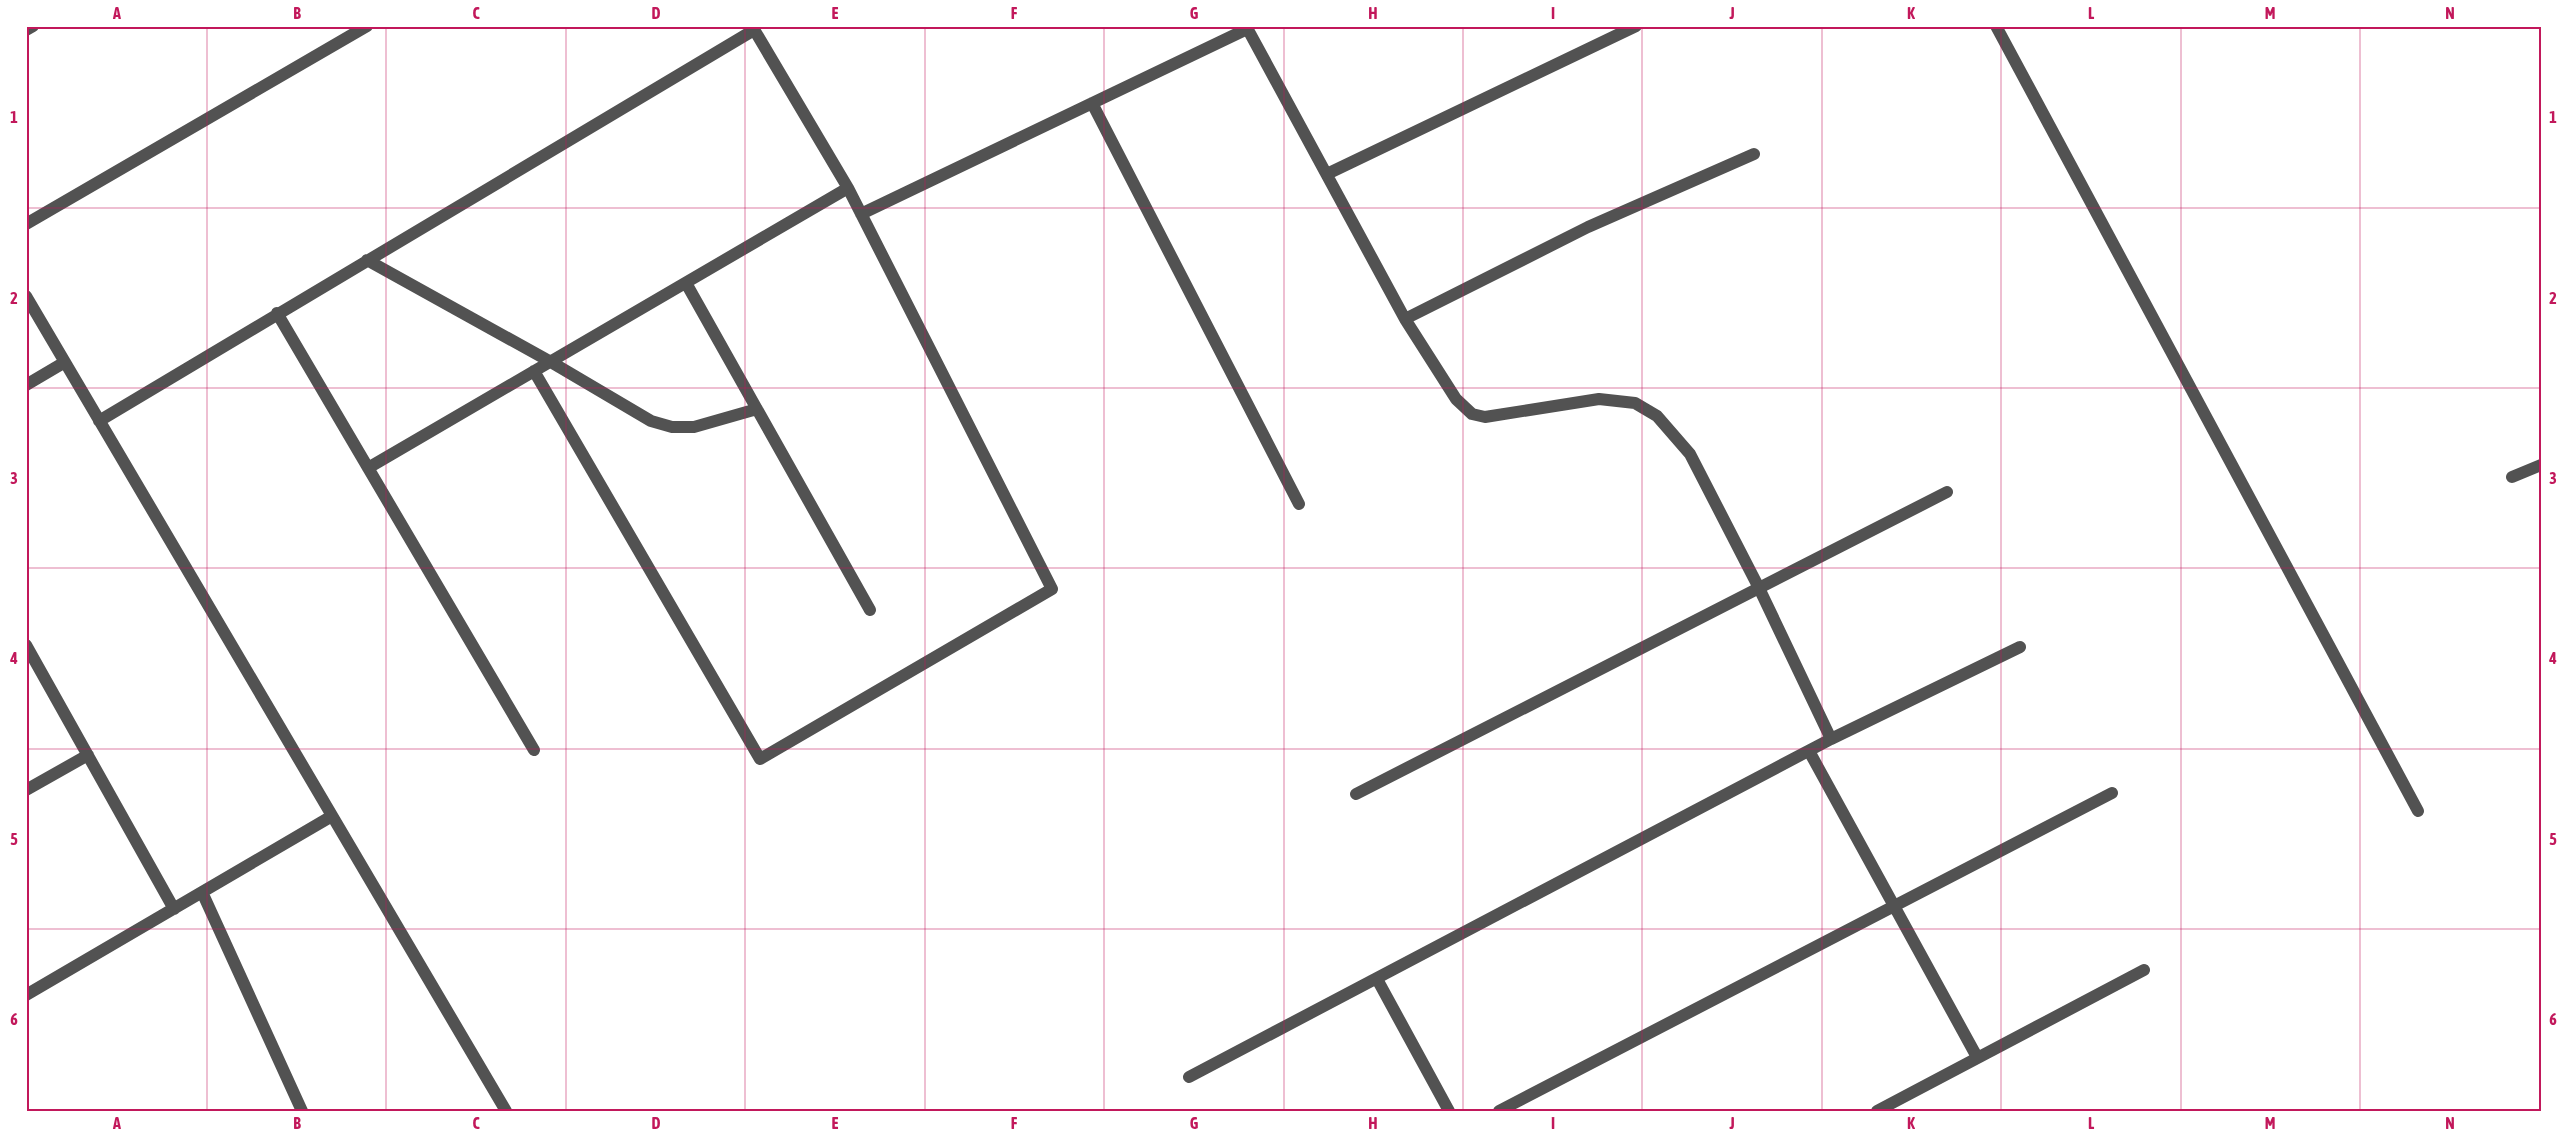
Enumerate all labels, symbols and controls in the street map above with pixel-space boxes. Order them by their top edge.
text: A [112,4,121,22]
text: B [293,4,301,22]
text: C [472,4,480,22]
text: D [652,4,661,22]
text: E [832,4,839,22]
text: F [1011,4,1018,22]
text: G [1190,4,1199,22]
text: H [1368,4,1378,22]
text: I [1551,4,1555,22]
text: J [1728,4,1735,22]
text: K [1907,4,1915,22]
text: L [2088,4,2095,22]
text: M [2265,4,2275,22]
text: N [2445,4,2455,22]
text: 1 [10,108,18,126]
text: 1 [2549,108,2557,126]
text: 2 [10,289,18,307]
text: 2 [2549,289,2557,307]
text: 3 [10,469,18,487]
text: 3 [2549,469,2557,487]
text: 4 [9,649,18,667]
text: 4 [2548,649,2557,667]
text: 5 [10,830,18,848]
text: 5 [2549,830,2557,848]
text: 6 [10,1010,18,1028]
text: 6 [2549,1010,2557,1028]
text: A [112,1114,121,1132]
text: B [293,1114,301,1132]
text: C [472,1114,480,1132]
text: D [652,1114,661,1132]
text: E [832,1114,839,1132]
text: F [1011,1114,1018,1132]
text: G [1190,1114,1199,1132]
text: H [1368,1114,1378,1132]
text: I [1551,1114,1555,1132]
text: J [1728,1114,1735,1132]
text: K [1907,1114,1915,1132]
text: L [2088,1114,2095,1132]
text: M [2265,1114,2275,1132]
text: N [2445,1114,2455,1132]

